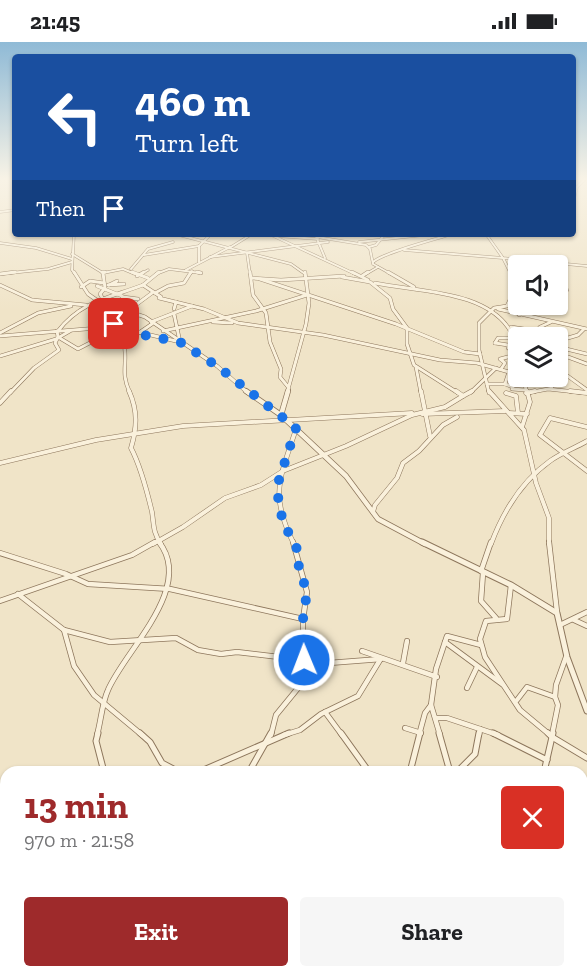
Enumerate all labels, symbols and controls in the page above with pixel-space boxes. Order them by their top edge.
text: 21:45 [30,8,80,35]
text: 460 m [135,76,250,127]
icon: left [36,78,114,156]
text: Turn left [135,127,238,159]
icon: arrive [97,192,130,225]
text: Then [36,195,85,222]
map controls [508,255,568,387]
button: sound [508,255,568,315]
pin [88,298,139,349]
icon: arrive [97,307,130,340]
button: layers [508,327,568,387]
position arrow [272,628,336,692]
text: 13 min [24,784,128,827]
button: close [501,786,564,849]
text: 970 m · 21:58 [24,828,134,852]
button: Exit [24,897,288,966]
button: Share [300,897,564,966]

